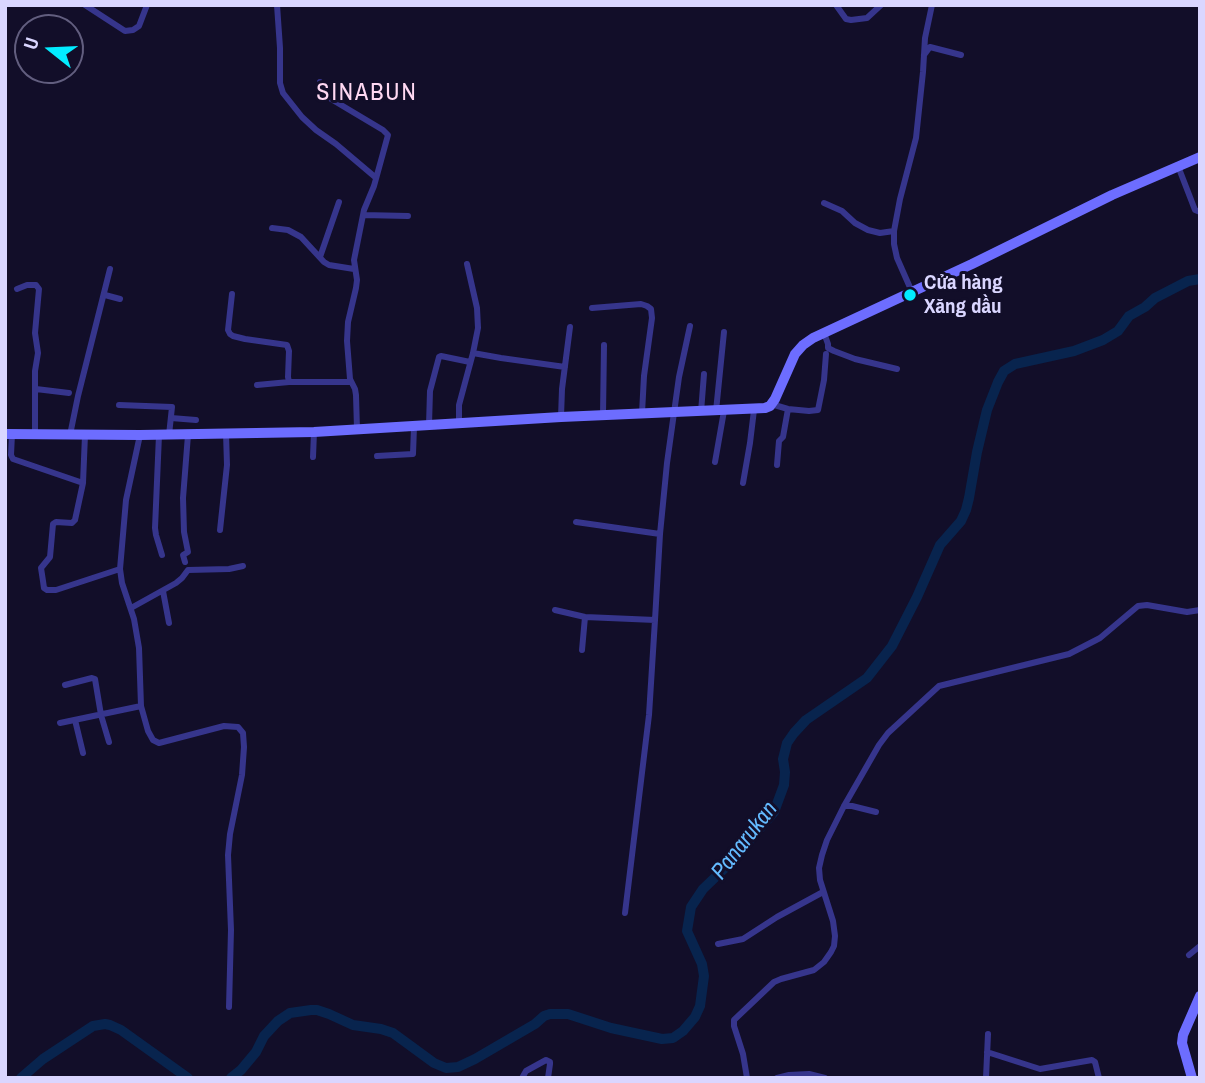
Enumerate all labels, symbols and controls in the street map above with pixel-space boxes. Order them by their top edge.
north arrow [14,14,84,84]
text: U [17,34,45,52]
district label: SINABUN [317,80,417,108]
place label: Cửa hàng Xăng dầu [924,270,1002,320]
marker: Cửa hàng Xăng dầu [902,287,918,303]
water label: Panarukan [706,797,784,885]

